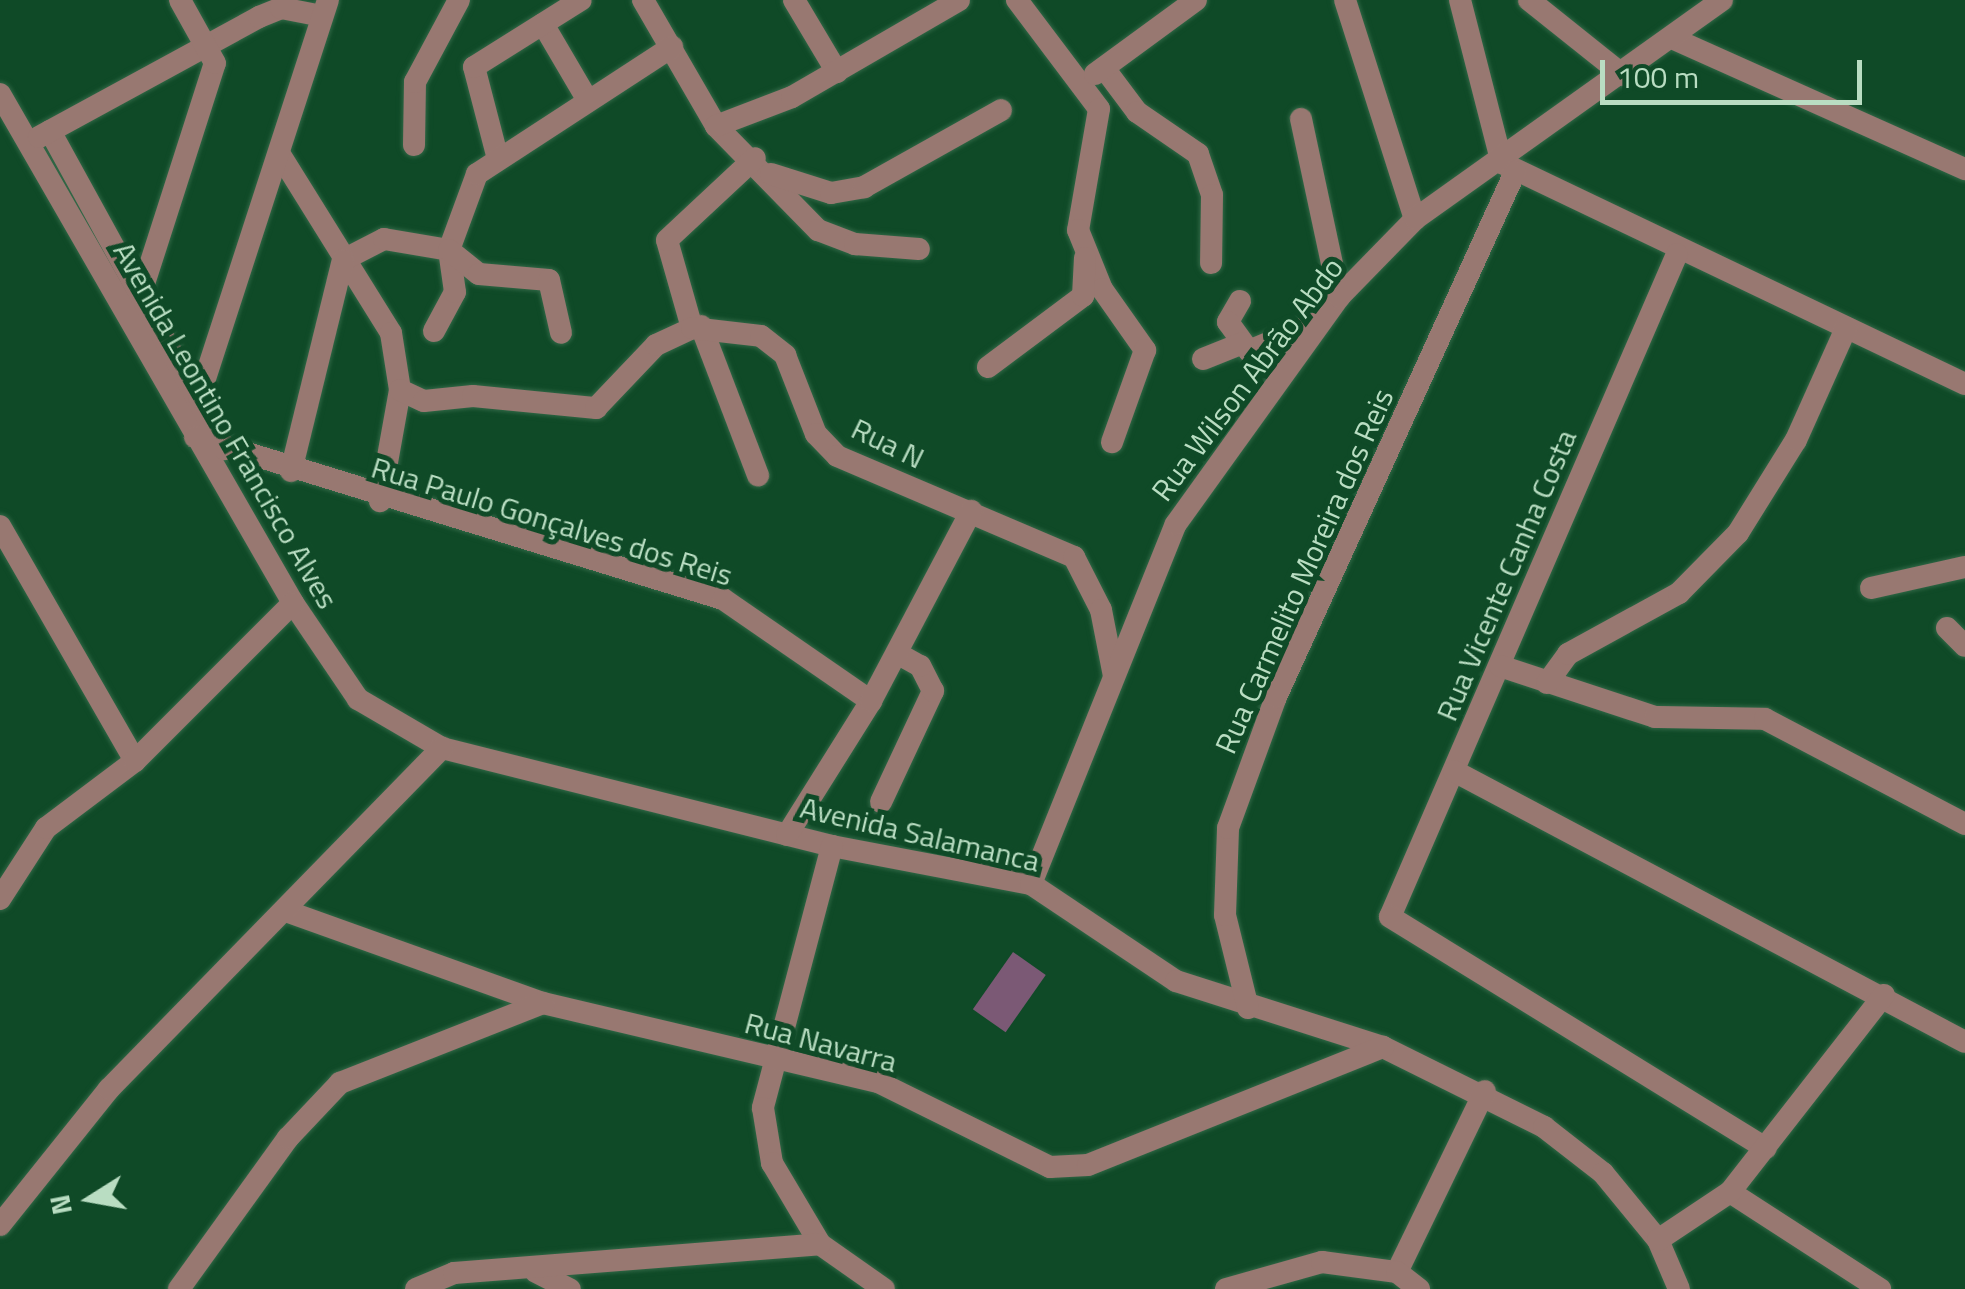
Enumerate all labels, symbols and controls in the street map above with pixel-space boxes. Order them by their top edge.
scale bar [1605,40,1868,102]
text: 100 m [1617,54,1699,100]
street label: Avenida Leontino Francisco Alves [106,235,346,615]
street label: Rua Wilson Abrão Abdo [1144,250,1350,508]
street label: Rua Carmelito Moreira dos Reis [1207,383,1401,759]
street label: Rua N [846,410,930,476]
street label: Rua Vicente Canha Costa [1428,424,1584,726]
street label: Rua Paulo Gonçalves dos Reis [367,449,737,593]
street label: Avenida Salamanca [797,789,1043,879]
street label: Rua Navarra [741,1004,901,1080]
north arrow [40,1149,140,1249]
text: N [37,1191,83,1218]

